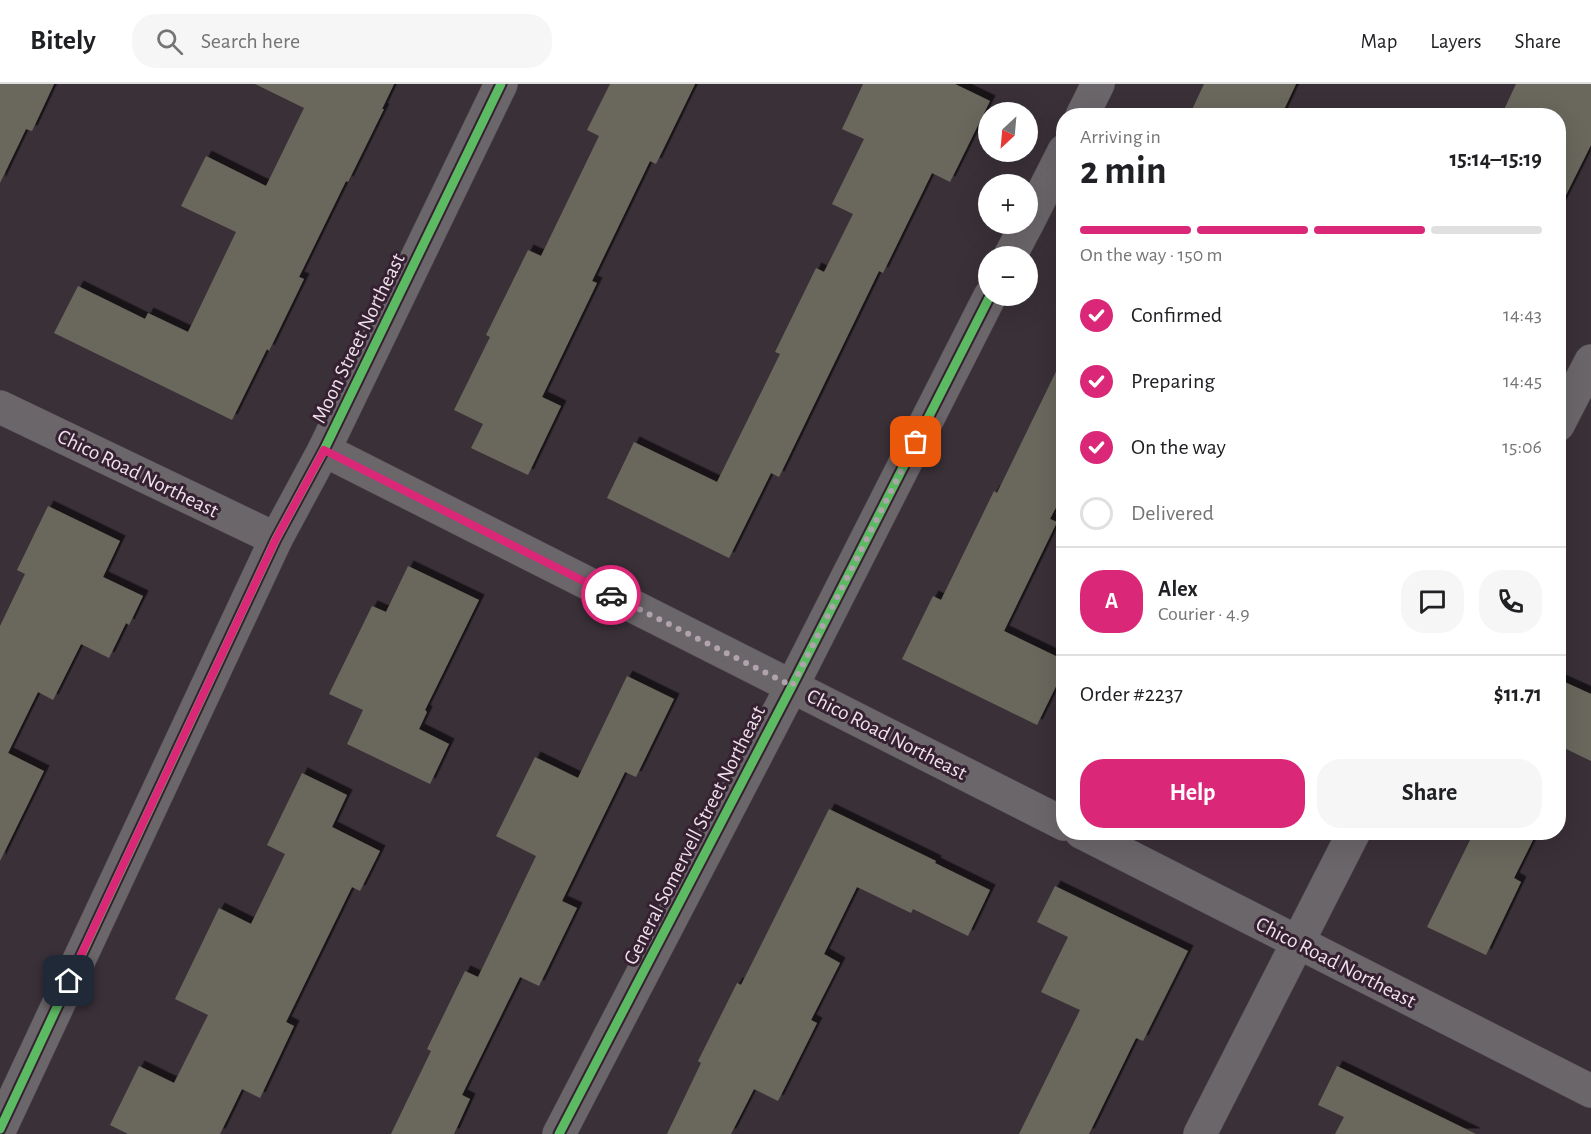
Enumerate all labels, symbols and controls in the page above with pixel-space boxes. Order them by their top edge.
search box [132,14,552,68]
icon: search [153,25,186,58]
text: Bitely [30,27,96,55]
text: Search here [201,30,300,52]
text: Map [1361,31,1397,52]
text: Layers [1430,31,1481,52]
text: Share [1514,31,1561,52]
north arrow [978,102,1038,162]
map controls [978,102,1038,306]
text: Arriving in [1080,127,1161,147]
text: 15:14–15:19 [1449,148,1542,170]
text: 2 min [1080,152,1167,191]
button: + [978,174,1038,234]
text: On the way · 150 m [1080,245,1223,265]
button: − [978,246,1038,306]
street label: Moon Street Northeast [308,250,409,426]
icon: check [1080,299,1113,332]
text: Confirmed [1131,304,1222,326]
text: 14:43 [1503,305,1542,325]
icon: check [1080,365,1113,398]
text: Preparing [1131,370,1215,392]
text: 14:45 [1503,371,1542,391]
pin [890,416,941,467]
street label: Chico Road Northeast [54,425,222,522]
icon: bag [899,425,932,458]
icon: check [1080,431,1113,464]
text: On the way [1131,436,1226,458]
text: 15:06 [1502,437,1542,457]
text: Delivered [1131,502,1214,524]
courier [581,565,641,625]
button: chat [1401,570,1464,633]
button: phone [1479,570,1542,633]
text: Alex [1158,578,1198,600]
icon: car [595,579,628,612]
text: A [1105,590,1118,612]
text: Courier · 4.9 [1158,604,1250,624]
text: Order #2237 [1080,683,1183,705]
text: $11.71 [1494,683,1542,705]
street label: Chico Road Northeast [803,685,970,784]
street label: General Somervell Street Northeast [620,702,769,968]
button: Help [1080,759,1305,828]
button: Share [1317,759,1542,828]
street label: Chico Road Northeast [1252,913,1419,1012]
pin [43,955,94,1006]
icon: home [52,964,85,997]

